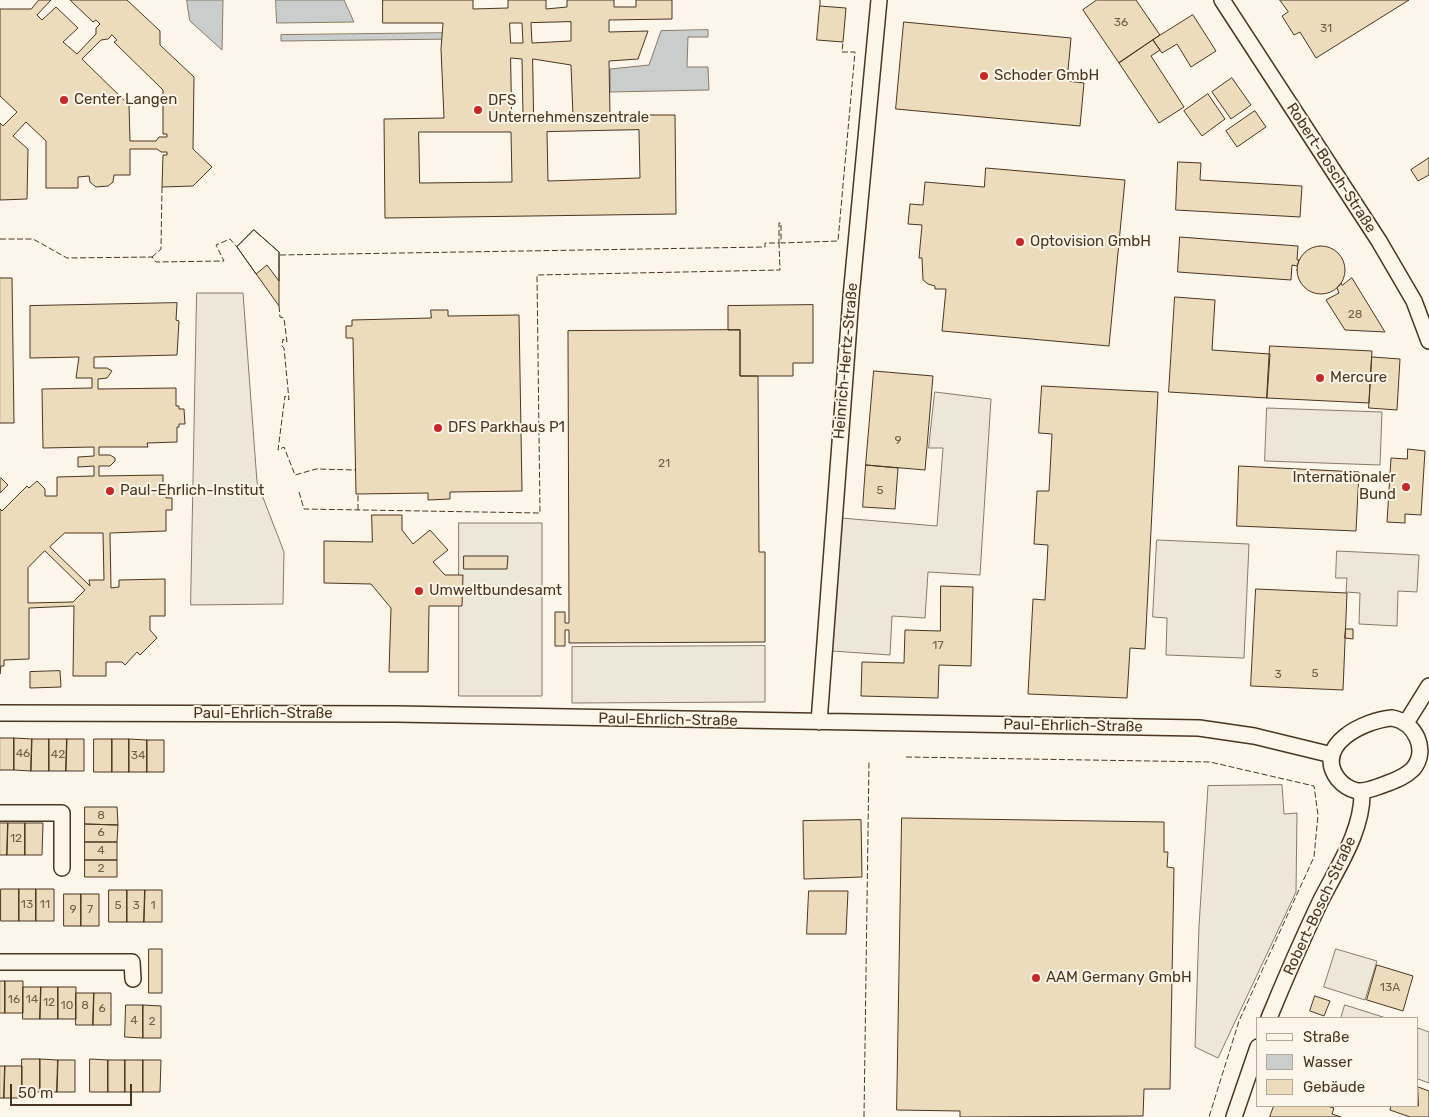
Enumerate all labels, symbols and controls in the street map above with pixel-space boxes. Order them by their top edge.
house number: 36 [1114,16,1128,30]
house number: 31 [1320,22,1332,36]
place label: Schoder GmbH [994,67,1099,85]
marker: Schoder GmbH [978,70,990,82]
place label: Center Langen [74,91,177,109]
place label: DFS Unternehmenszentrale [488,92,649,127]
marker: Center Langen [58,94,70,106]
street label: Robert-Bosch-Straße [1282,100,1380,236]
marker: DFS Unternehmenszentrale [472,104,484,116]
place label: Optovision GmbH [1030,233,1151,251]
marker: Optovision GmbH [1014,236,1026,248]
street label: Heinrich-Hertz-Straße [830,282,862,440]
house number: 28 [1348,308,1362,322]
place label: Mercure [1330,369,1387,387]
marker: Mercure [1314,372,1326,384]
place label: DFS Parkhaus P1 [448,419,565,437]
marker: DFS Parkhaus P1 [432,422,444,434]
house number: 9 [894,434,902,448]
house number: 21 [658,457,670,471]
place label: Internationaler Bund [1292,469,1396,504]
marker: Internationaler Bund [1400,481,1412,493]
place label: Paul-Ehrlich-Institut [120,482,264,500]
house number: 5 [876,484,884,498]
marker: Paul-Ehrlich-Institut [104,485,116,497]
place label: Umweltbundesamt [429,582,562,600]
marker: Umweltbundesamt [413,585,425,597]
house number: 17 [932,639,944,653]
house number: 5 [1311,667,1319,681]
house number: 3 [1274,668,1282,682]
street label: Paul-Ehrlich-Straße [193,705,333,723]
street label: Paul-Ehrlich-Straße [598,710,738,730]
street label: Paul-Ehrlich-Straße [1003,716,1143,736]
house number: 46 [16,747,30,761]
house number: 42 [51,748,65,762]
house number: 34 [131,749,145,763]
house number: 8 [97,809,105,823]
house number: 6 [97,826,105,840]
house number: 12 [10,832,22,846]
street label: Robert-Bosch-Straße [1280,834,1360,978]
house number: 4 [97,844,105,858]
house number: 2 [97,862,105,876]
house number: 13 [21,898,33,912]
house number: 11 [40,898,50,912]
house number: 5 [114,899,122,913]
house number: 3 [132,899,140,913]
house number: 1 [150,899,156,913]
house number: 9 [69,903,77,917]
house number: 7 [87,903,93,917]
place label: AAM Germany GmbH [1046,969,1192,987]
marker: AAM Germany GmbH [1030,972,1042,984]
house number: 13A [1380,981,1400,995]
house number: 16 [8,993,20,1007]
house number: 14 [26,993,38,1007]
house number: 12 [43,996,55,1010]
house number: 10 [61,999,73,1013]
house number: 8 [81,999,89,1013]
house number: 6 [98,1002,106,1016]
house number: 4 [130,1014,138,1028]
house number: 2 [148,1015,156,1029]
legend [1256,1017,1419,1107]
text: Straße [1303,1028,1349,1046]
text: Wasser [1303,1053,1352,1071]
scale bar [12,1074,135,1106]
text: Gebäude [1303,1078,1365,1096]
text: 50 m [18,1084,53,1102]

